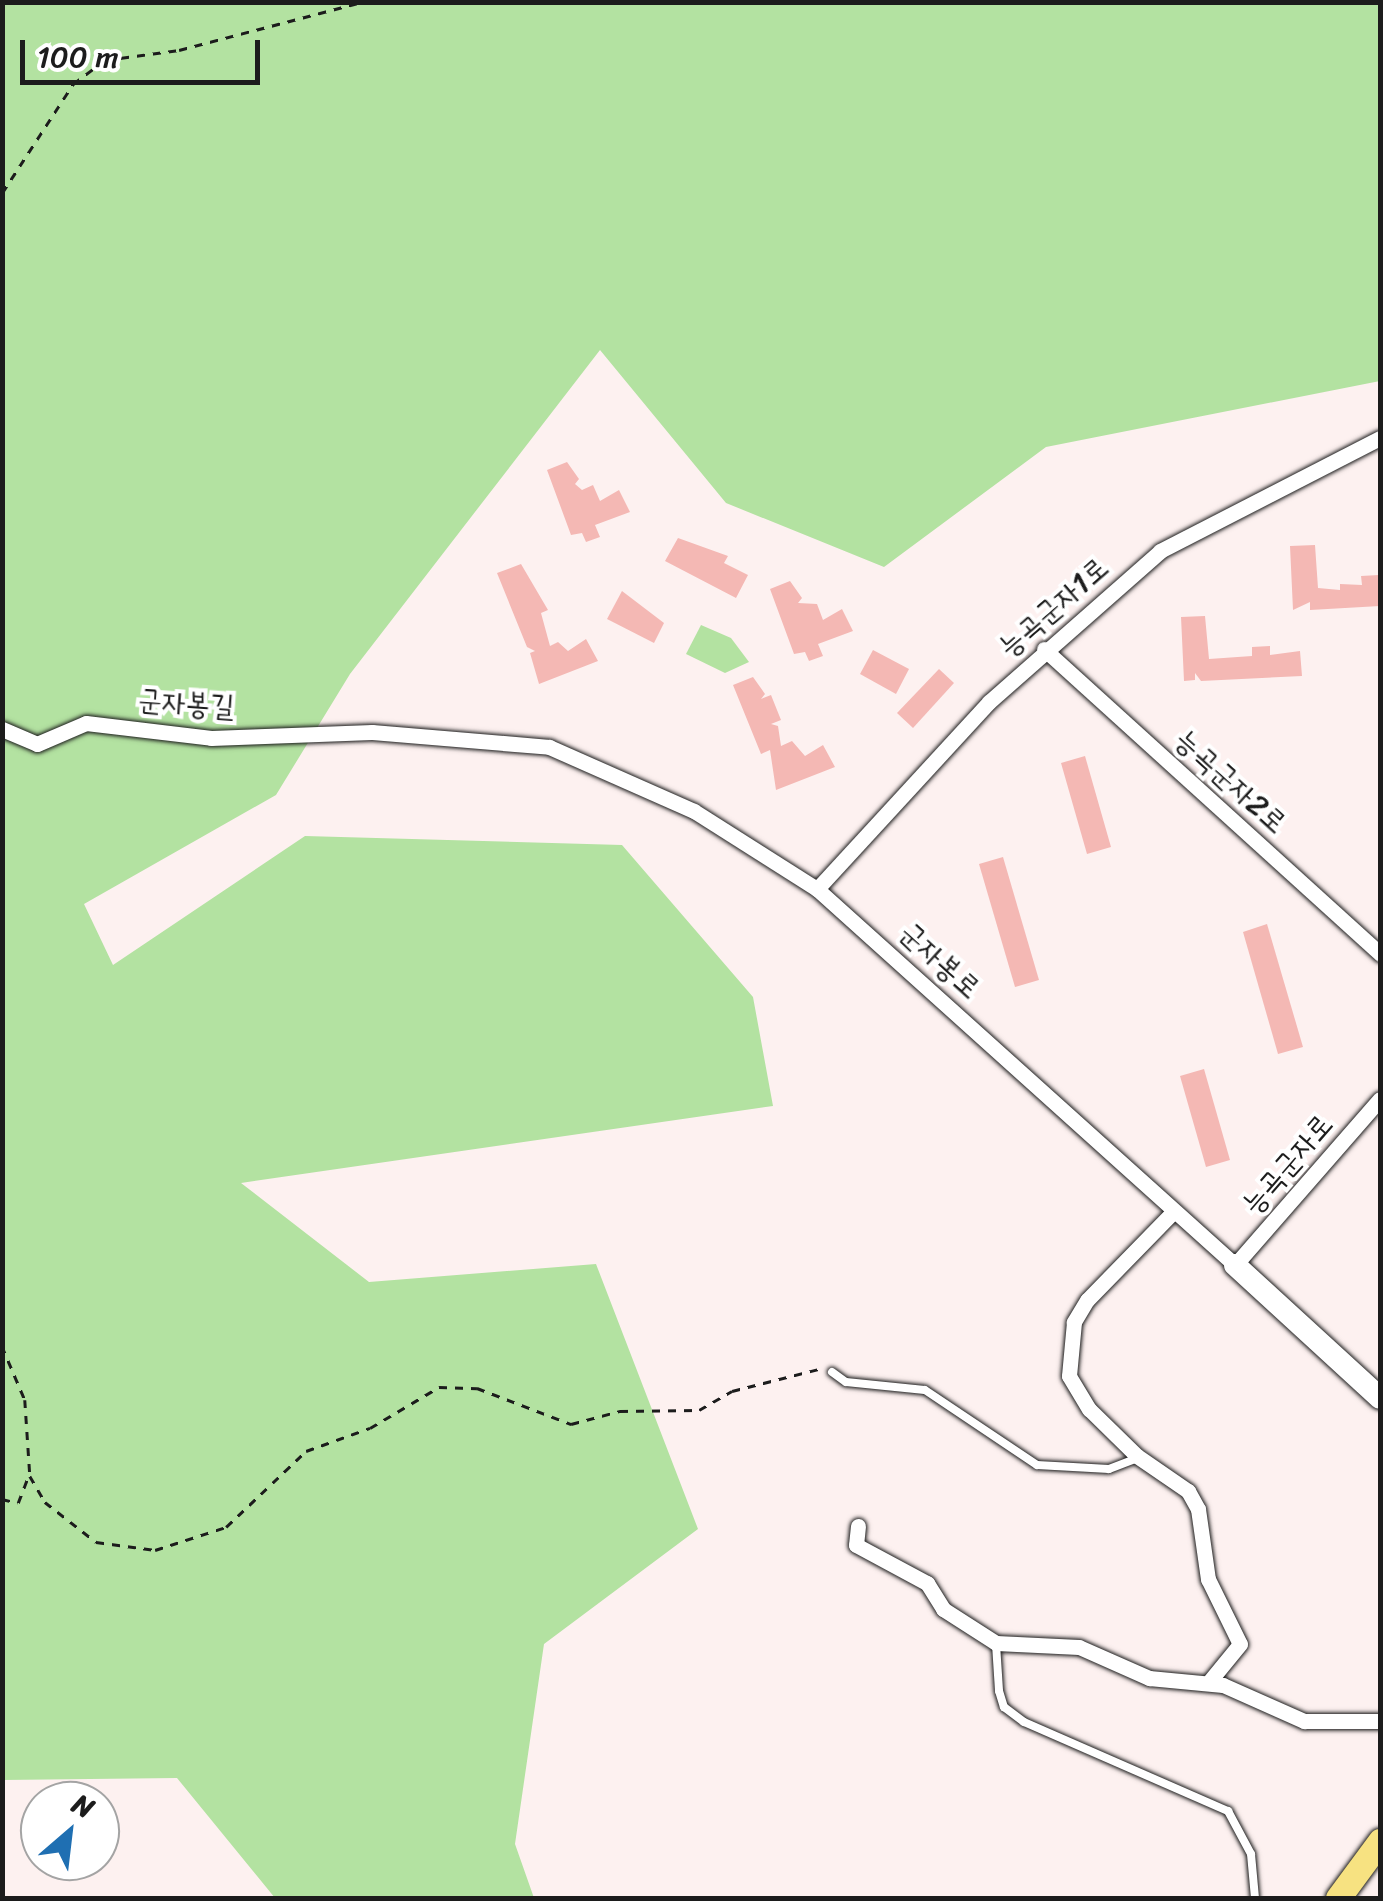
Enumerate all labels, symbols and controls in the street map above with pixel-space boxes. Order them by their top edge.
scale bar [25,20,265,82]
text: 100 m [37,30,119,84]
street label: 능곡군자1로 [991,550,1115,664]
street label: 군자봉길 [137,682,235,724]
street label: 능곡군자2로 [1168,721,1294,841]
street label: 군자봉로 [892,914,988,1006]
street label: 능곡군자로 [1234,1107,1340,1221]
text: N [63,1780,103,1832]
north arrow [20,1781,120,1881]

